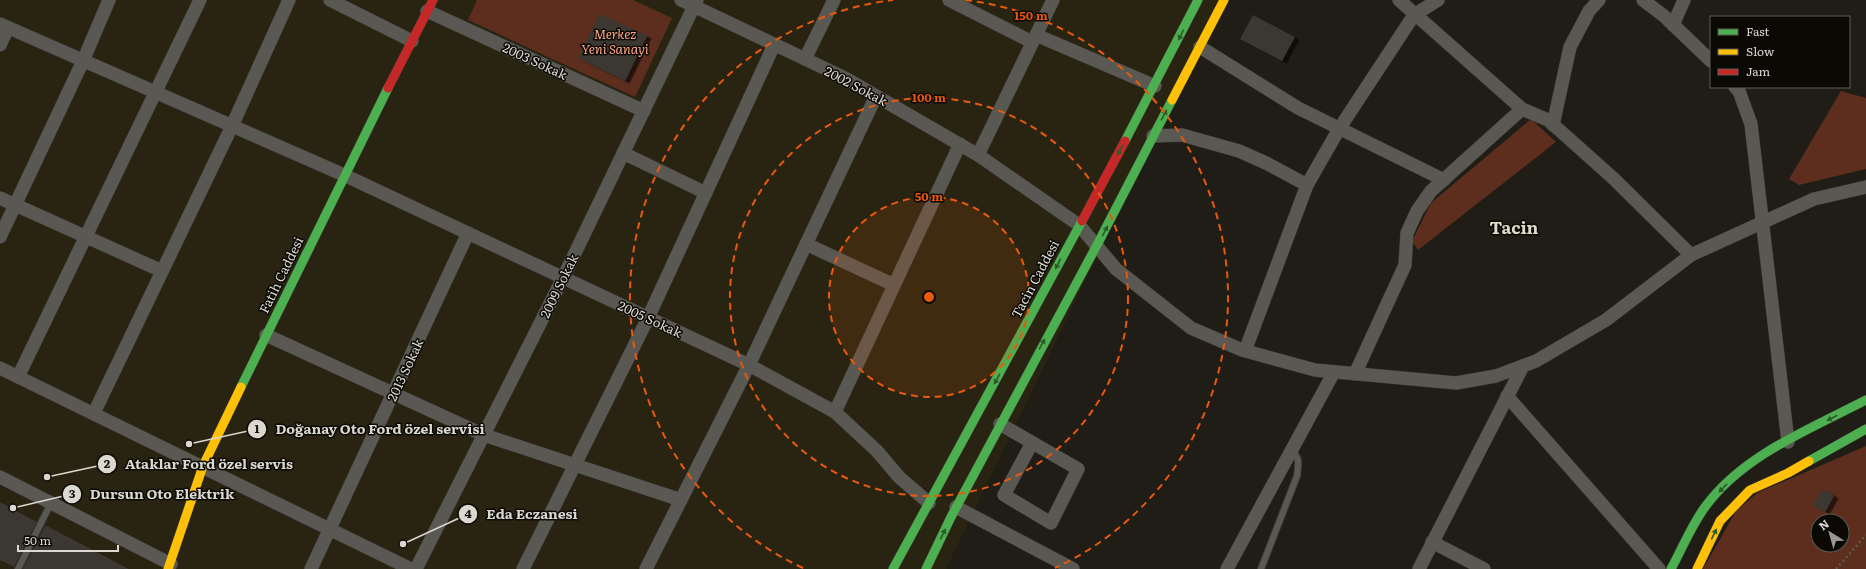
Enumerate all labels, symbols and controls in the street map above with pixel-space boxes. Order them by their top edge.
text: 150 m [1014,6,1048,24]
legend [1710,16,1850,88]
text: Fast [1746,22,1770,40]
park label: Merkez Yeni Sanayi [581,24,649,58]
one-way arrow [1178,30,1184,41]
street label: 2003 Sokak [500,37,572,84]
text: Slow [1746,42,1775,60]
street label: 2002 Sokak [821,61,892,111]
text: Jam [1746,62,1771,80]
text: 100 m [912,88,946,106]
one-way arrow [1161,109,1167,121]
one-way arrow [1116,144,1123,156]
text: 50 m [915,187,943,205]
district label: Tacin [1490,214,1539,239]
one-way arrow [1102,225,1108,236]
street label: Fatih Caddesi [254,233,308,316]
street label: Tacin Caddesi [1006,236,1063,321]
street label: 2009 Sokak [535,250,583,321]
one-way arrow [1055,259,1061,270]
centre of rings [922,290,936,304]
street label: 2005 Sokak [615,295,686,342]
street label: 2013 Sokak [382,334,428,404]
one-way arrow [1039,339,1045,350]
one-way arrow [993,373,1000,385]
one-way arrow [1826,415,1837,421]
callout: Doğanay Oto Ford özel servisi [247,416,492,442]
text: Doğanay Oto Ford özel servisi [275,418,485,438]
text: 1 [255,419,260,437]
callout: Ataklar Ford özel servis [97,451,301,477]
text: Ataklar Ford özel servis [125,453,293,473]
text: 2 [104,454,111,472]
callout: Dursun Oto Elektrik [62,481,243,507]
text: Dursun Oto Elektrik [90,483,235,503]
one-way arrow [1718,483,1728,493]
text: 3 [69,484,76,502]
callout: Eda Eczanesi [458,501,585,527]
text: Eda Eczanesi [486,503,578,523]
text: 4 [464,504,472,522]
north arrow [1810,513,1850,553]
text: N [1815,515,1832,533]
scale bar [18,527,118,553]
one-way arrow [940,528,946,540]
one-way arrow [1711,528,1717,540]
text: 50 m [24,531,51,549]

